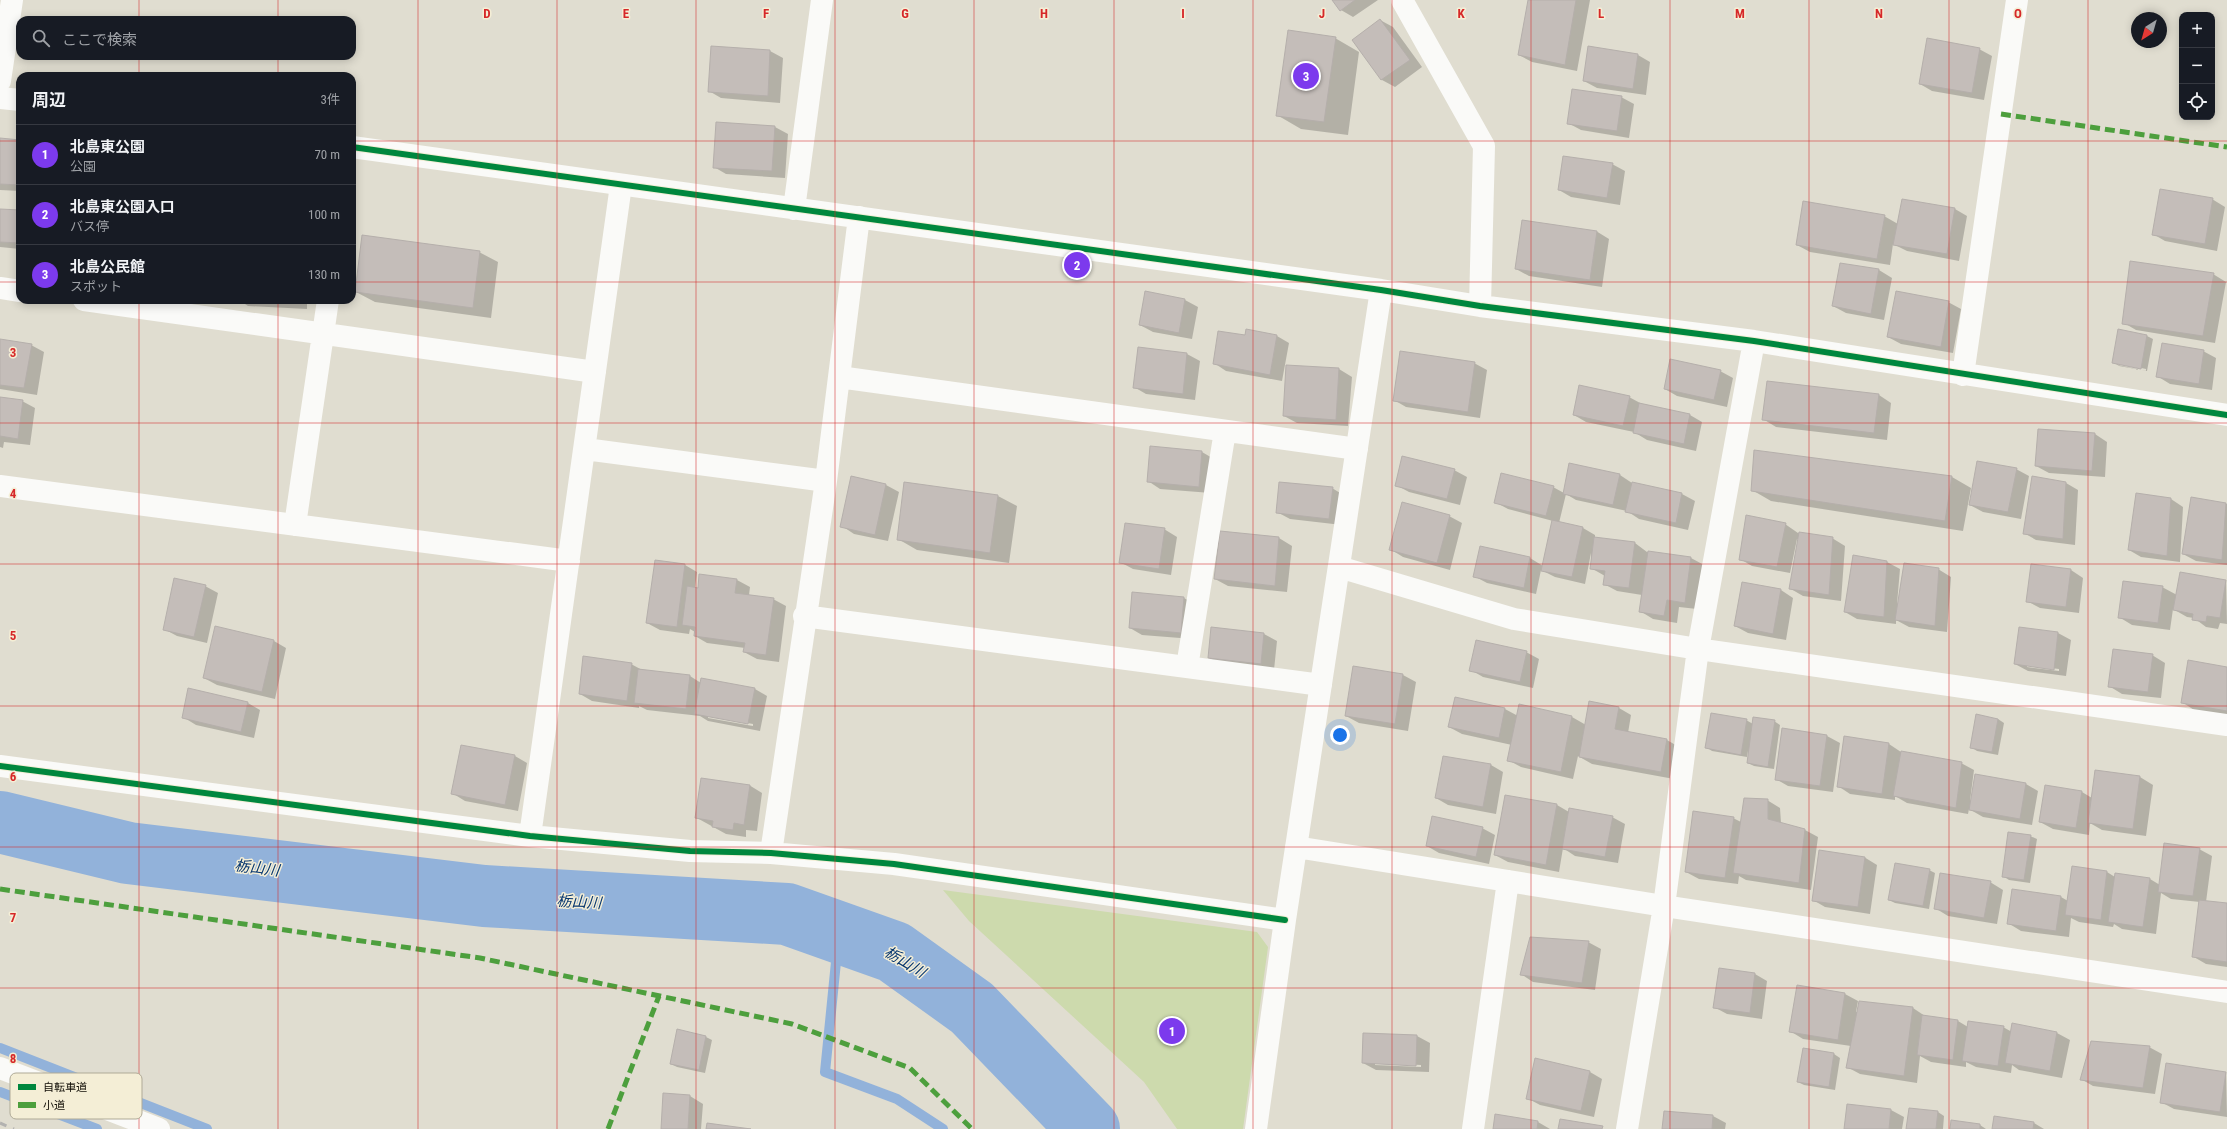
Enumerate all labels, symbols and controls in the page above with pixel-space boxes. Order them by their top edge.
text: D [483,6,491,21]
text: E [623,6,630,21]
text: F [763,6,769,21]
text: G [901,6,909,21]
text: H [1040,6,1048,21]
text: I [1181,6,1185,21]
text: J [1319,6,1325,21]
text: K [1457,6,1465,21]
text: L [1598,6,1604,21]
text: M [1735,6,1745,21]
text: N [1875,6,1883,21]
text: O [2014,6,2022,21]
north arrow [2131,12,2167,48]
map controls [2179,12,2215,120]
button: + [2179,12,2215,48]
search box [16,16,356,60]
icon: search [30,27,52,49]
text: ここで検索 [62,31,137,49]
button: − [2179,48,2215,84]
pin: 3 [1293,61,1319,91]
button: locate [2179,84,2215,120]
text: 周辺 [32,90,66,110]
text: 3件 [321,92,340,107]
text: 北島東公園 [70,138,145,156]
text: 1 [42,147,48,162]
text: 70 m [314,147,340,162]
text: 公園 [70,159,96,174]
text: 北島東公園入口 [70,198,175,216]
text: 2 [42,207,48,222]
text: 100 m [308,207,340,222]
text: バス停 [70,219,109,234]
pin: 2 [1064,250,1090,280]
text: 北島公民館 [70,258,145,276]
text: 3 [42,267,48,282]
text: 130 m [308,267,340,282]
text: スポット [70,279,122,294]
text: 3 [10,345,16,360]
text: 4 [10,486,17,501]
text: 5 [10,628,17,643]
your location [1330,725,1350,745]
text: 6 [10,769,17,784]
water label: 栃山川 [234,856,282,880]
water label: 栃山川 [556,892,604,912]
text: 7 [10,910,17,925]
water label: 栃山川 [881,943,931,982]
pin: 1 [1159,1016,1185,1046]
text: 8 [10,1051,16,1066]
legend [10,1073,142,1119]
text: 自転車道 [43,1081,87,1094]
text: 小道 [43,1099,65,1112]

